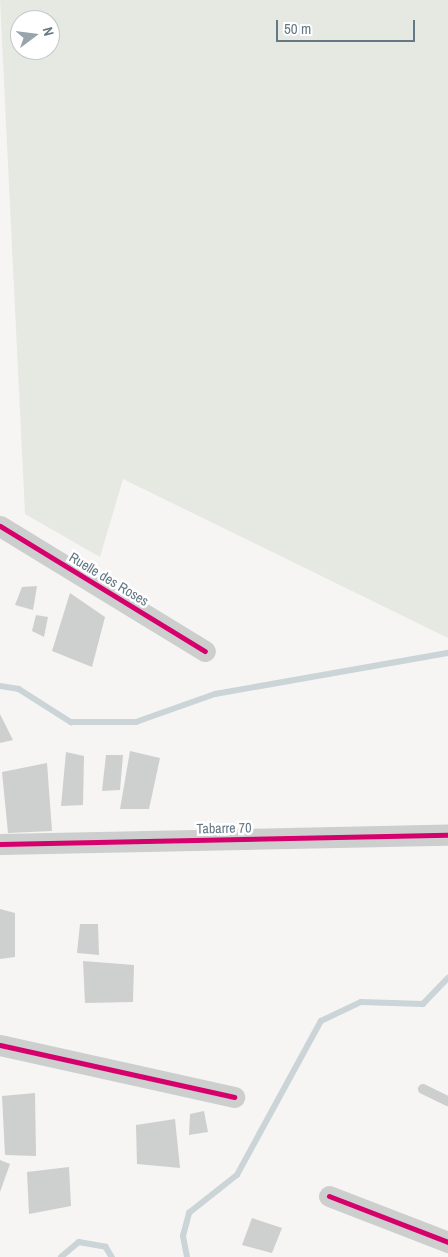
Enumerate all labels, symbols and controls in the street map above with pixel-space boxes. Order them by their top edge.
north arrow [10,10,60,60]
scale bar [278,10,417,42]
text: 50 m [284,18,311,39]
text: N [39,25,58,38]
street label: Ruelle des Roses [66,549,152,609]
street label: Tabarre 70 [196,819,252,837]

